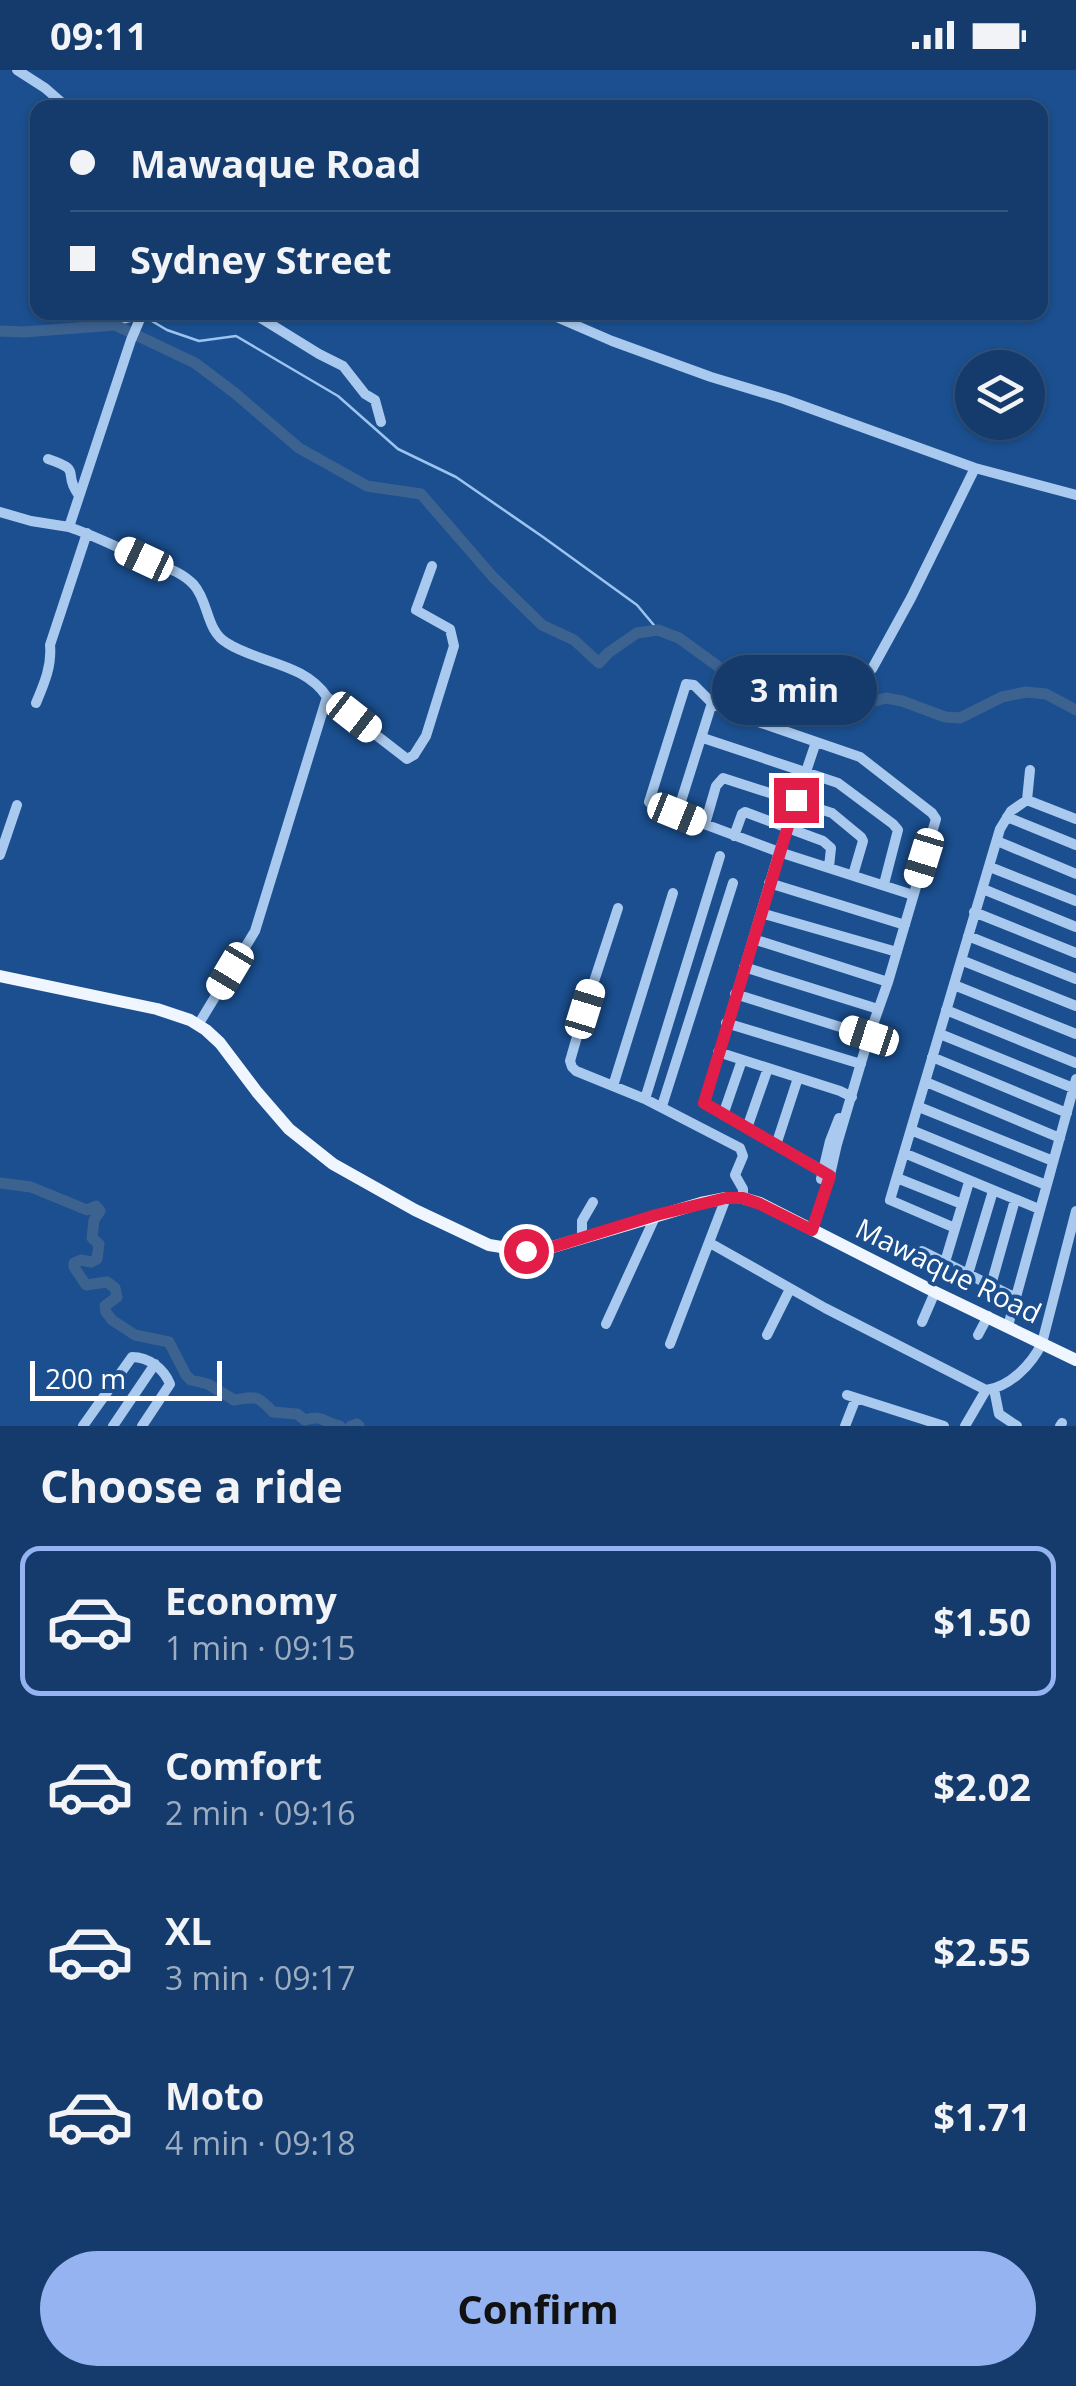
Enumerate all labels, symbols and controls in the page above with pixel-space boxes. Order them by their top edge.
text: 09:11 [50,9,148,61]
text: Mawaque Road [130,137,421,189]
text: Sydney Street [130,233,392,285]
map controls [955,350,1045,440]
button: layers [955,350,1045,440]
car [110,533,178,585]
callout: 3 min [714,655,878,725]
text: 3 min [750,668,839,711]
car [321,687,387,747]
route end [774,778,819,823]
car [644,789,710,839]
car [901,825,947,891]
car [202,938,258,1004]
car [562,976,608,1042]
car [836,1012,902,1060]
street label: Mawaque Road [850,1209,1048,1331]
route start [504,1229,549,1274]
scale bar [30,1356,222,1400]
text: 200 m [45,1359,126,1397]
text: Choose a ride [40,1455,343,1516]
text: Economy [165,1574,337,1626]
icon: car [45,1576,135,1666]
text: $1.50 [933,1595,1031,1647]
text: 1 min · 09:15 [165,1626,356,1669]
text: Comfort [165,1739,322,1791]
icon: car [45,1741,135,1831]
text: $2.02 [933,1760,1031,1812]
text: 2 min · 09:16 [165,1791,356,1834]
text: XL [165,1904,212,1956]
icon: car [45,1906,135,1996]
text: $2.55 [933,1925,1031,1977]
text: 3 min · 09:17 [165,1956,356,1999]
text: Moto [165,2069,264,2121]
icon: car [45,2071,135,2161]
text: $1.71 [933,2090,1031,2142]
text: 4 min · 09:18 [165,2121,356,2164]
button: Confirm [40,2251,1036,2366]

